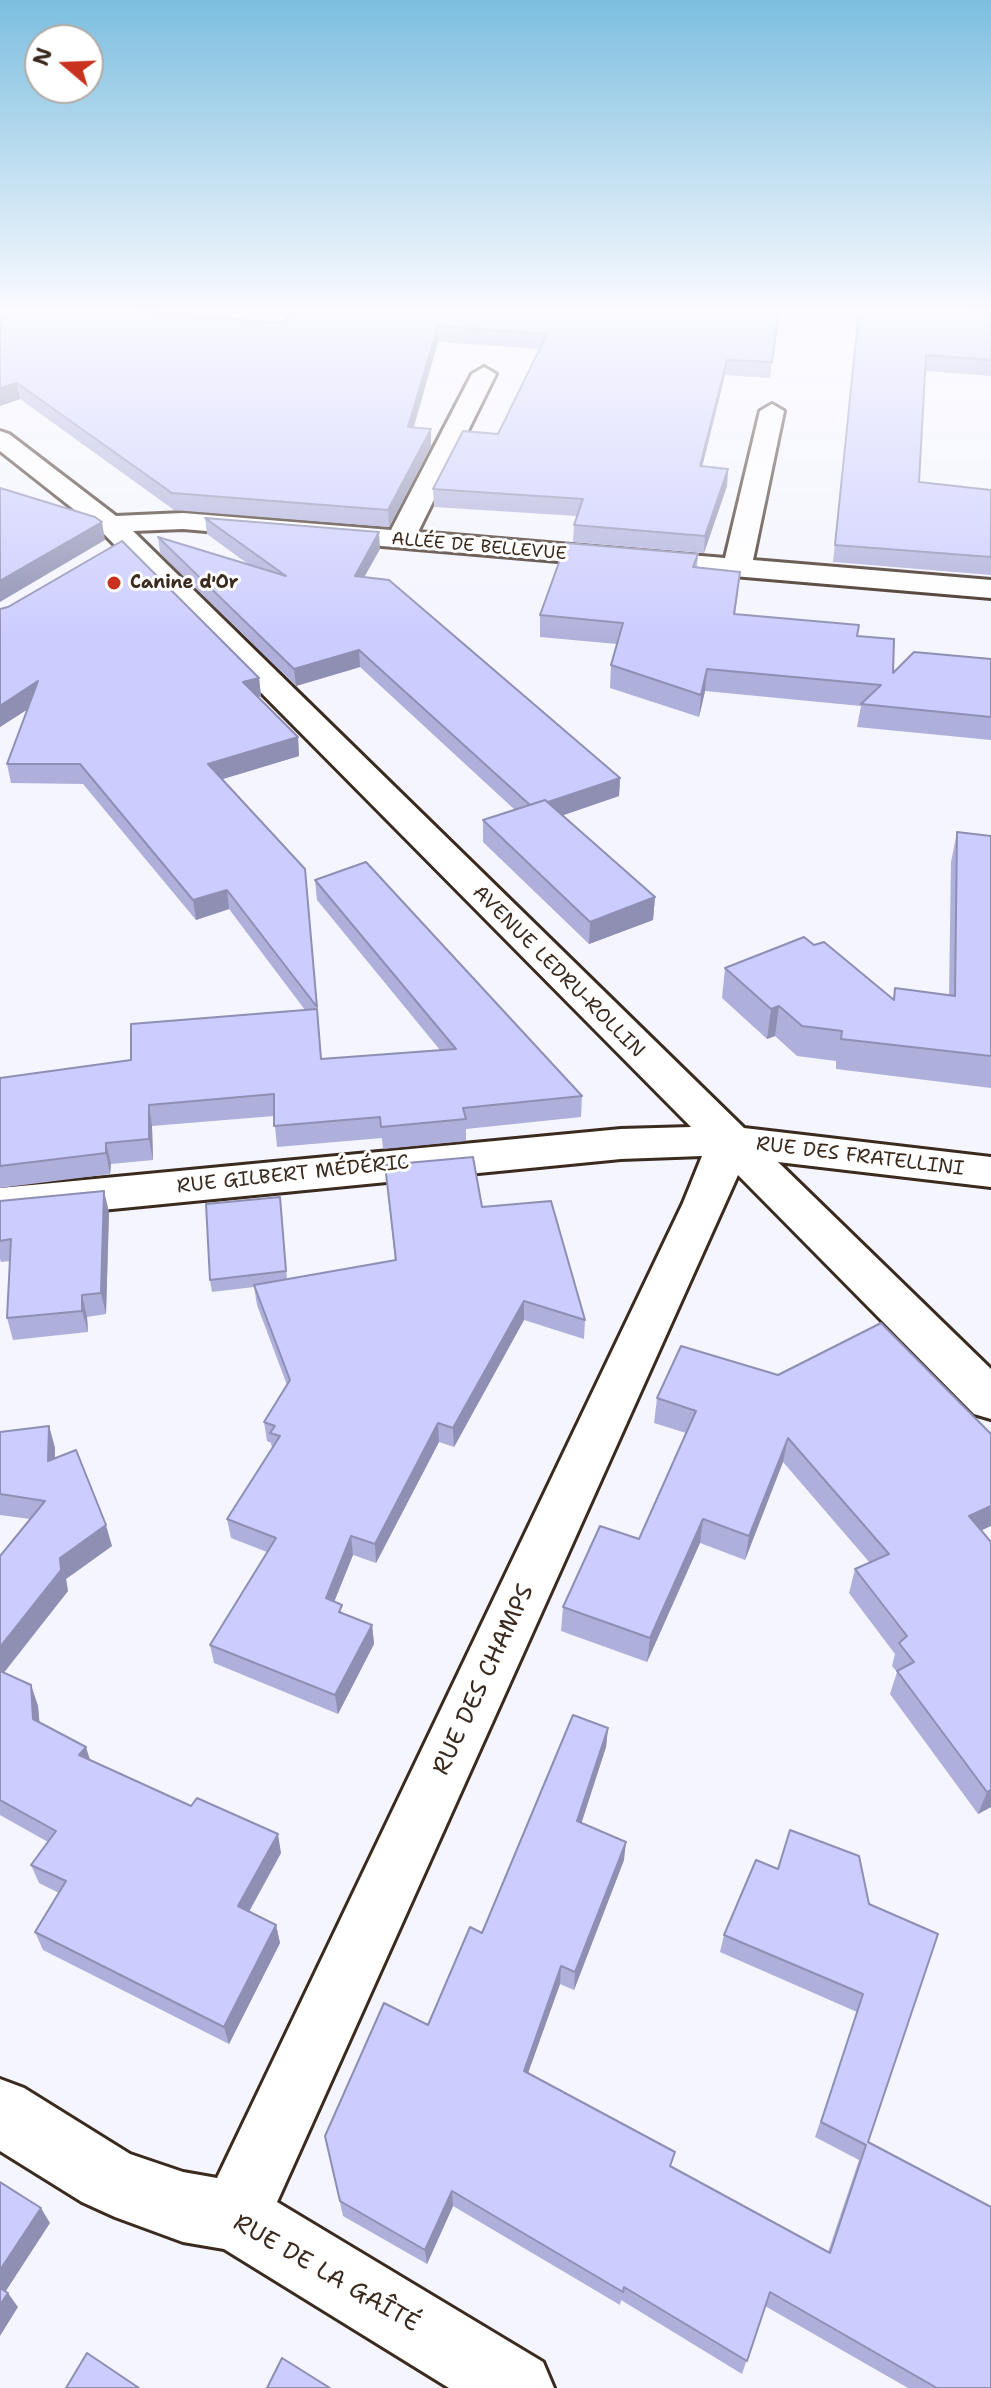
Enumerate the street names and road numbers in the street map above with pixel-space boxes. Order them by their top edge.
street label: ALLÉE DE BELLEVUE [391,529,567,565]
street label: AVENUE LEDRU-ROLLIN [467,881,649,1063]
street label: RUE DES FRATELLINI [755,1132,965,1182]
street label: RUE GILBERT MÉDÉRIC [176,1151,410,1199]
street label: RUE DES CHAMPS [427,1580,541,1780]
street label: RUE DE LA GAÎTÉ [228,2209,424,2339]

